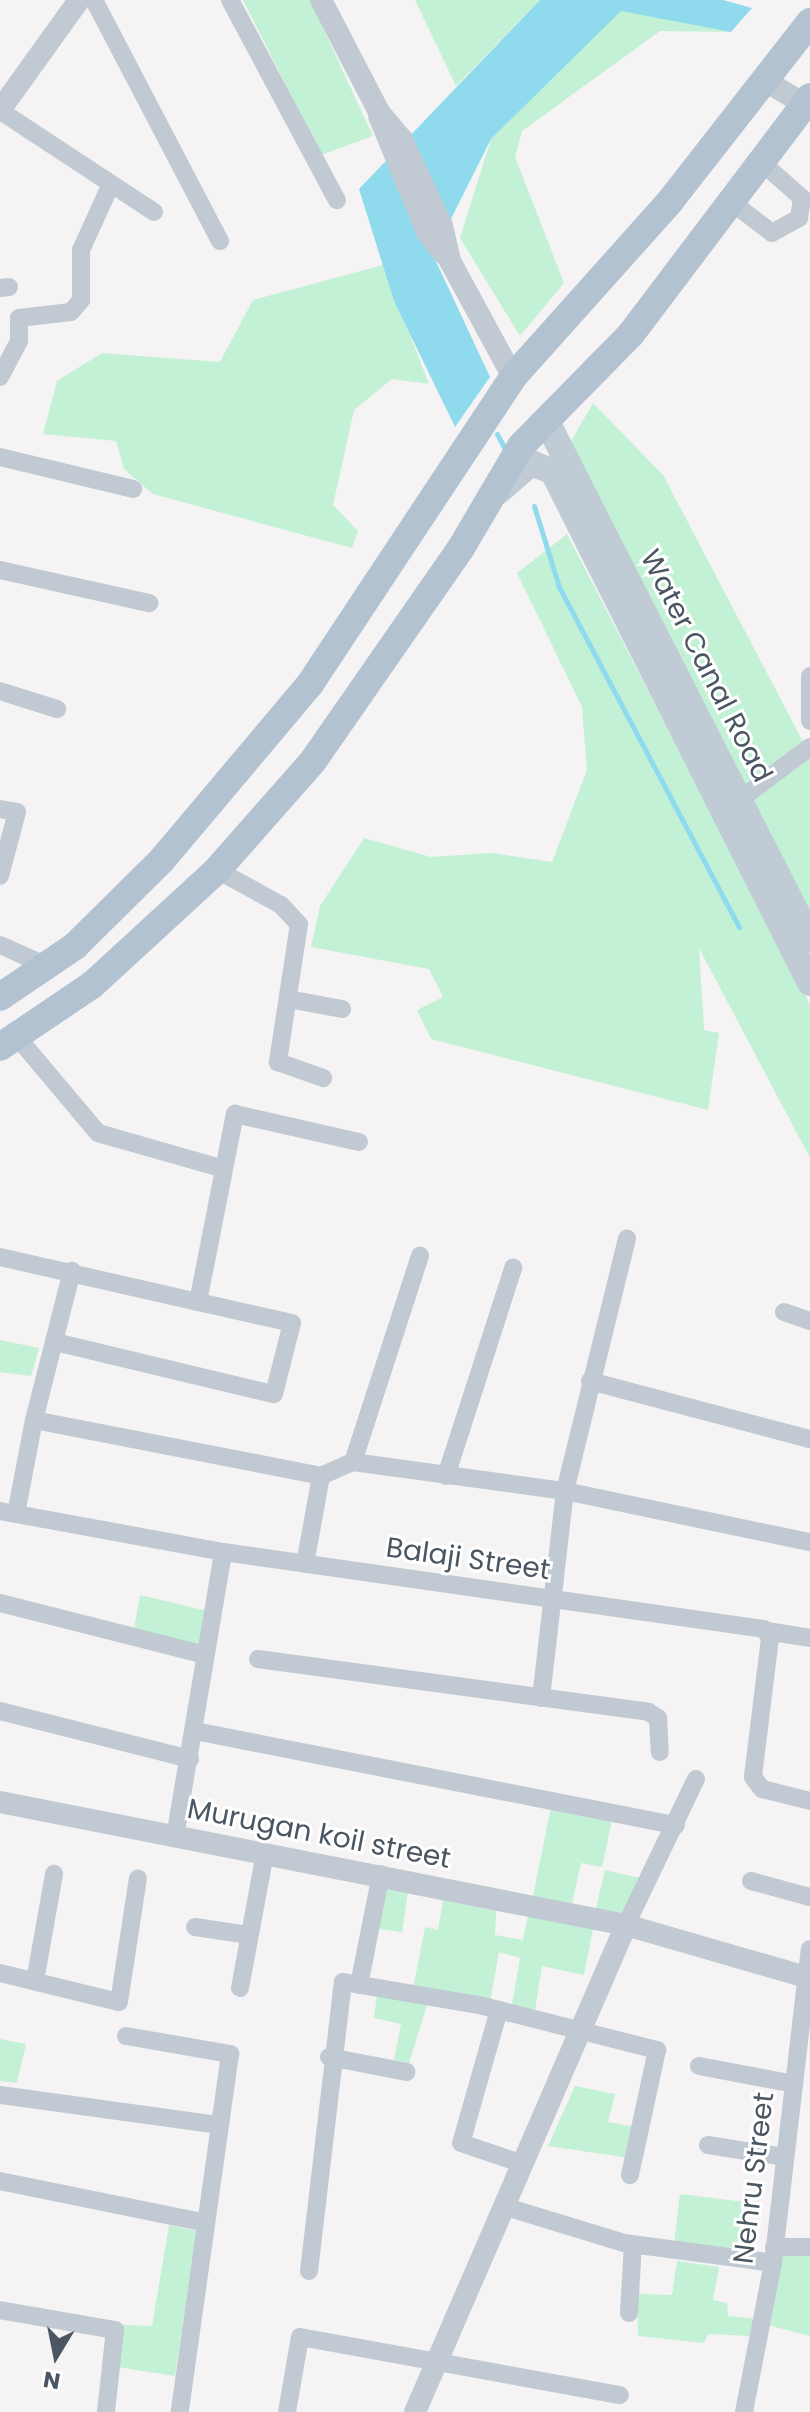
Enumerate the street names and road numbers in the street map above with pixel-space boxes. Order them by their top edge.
street label: Water Canal Road [633,544,779,788]
street label: Balaji Street [384,1531,552,1587]
street label: Murugan koil street [185,1792,453,1876]
street label: Nehru Street [727,2090,781,2266]

